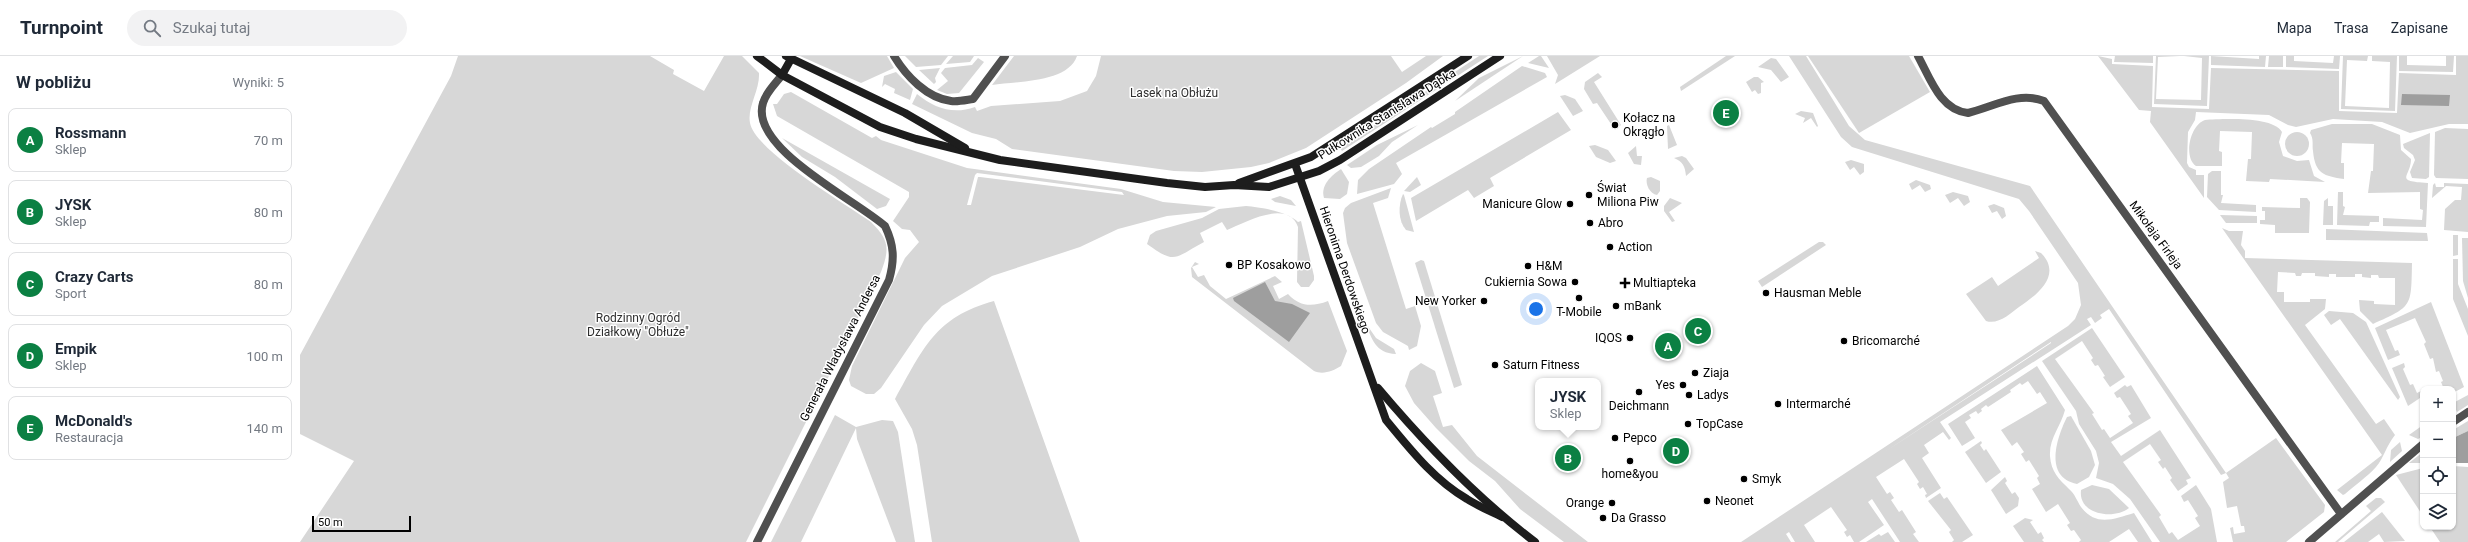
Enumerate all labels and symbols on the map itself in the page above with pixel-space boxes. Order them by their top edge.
street label: Pułkownika Stanisława Dąbka [1315,66,1459,162]
park label: Lasek na Obłużu [1130,86,1218,100]
pin: E [1713,98,1739,128]
place label: Kołacz na Okrągło [1623,111,1675,139]
marker: Kołacz na Okrągło [1610,120,1620,130]
place label: Świat Miliona Piw [1597,180,1659,209]
marker: Świat Miliona Piw [1584,190,1594,200]
place label: Manicure Glow [1482,197,1562,211]
street label: Mikołaja Firleja [2127,198,2185,272]
marker: Manicure Glow [1565,199,1575,209]
street label: Hieronima Derdowskiego [1317,204,1374,336]
place label: Abro [1598,216,1624,230]
marker: Abro [1585,218,1595,228]
place label: Action [1618,240,1652,254]
marker: Action [1605,242,1615,252]
place label: BP Kosakowo [1237,258,1311,272]
place label: H&M [1536,259,1563,273]
marker: BP Kosakowo [1224,260,1234,270]
marker: H&M [1523,261,1533,271]
street label: Generała Władysława Andersa [797,272,883,424]
place label: Cukiernia Sowa [1485,275,1567,289]
place label: Multiapteka [1633,276,1696,290]
marker: Cukiernia Sowa [1570,277,1580,287]
marker: Multiapteka [1620,278,1630,288]
place label: Hausman Meble [1774,286,1861,300]
marker: Hausman Meble [1761,288,1771,298]
marker: T-Mobile [1574,293,1584,303]
place label: New Yorker [1415,294,1476,308]
marker: New Yorker [1479,296,1489,306]
your location [1526,299,1546,319]
place label: mBank [1624,299,1662,313]
marker: mBank [1611,301,1621,311]
place label: T-Mobile [1556,305,1602,319]
park label: Rodzinny Ogród Działkowy "Obłuże" [587,311,689,339]
pin: C [1685,316,1711,346]
place label: IQOS [1595,331,1622,345]
pin: A [1655,331,1681,361]
marker: IQOS [1625,333,1635,343]
place label: Bricomarché [1852,334,1920,348]
marker: Bricomarché [1839,336,1849,346]
place label: Saturn Fitness [1503,358,1580,372]
marker: Saturn Fitness [1490,360,1500,370]
place label: Ziaja [1703,366,1729,380]
marker: Ziaja [1690,368,1700,378]
place label: Yes [1656,378,1675,392]
marker: Yes [1678,380,1688,390]
marker: Deichmann [1634,387,1644,397]
place label: Ladys [1697,388,1729,402]
marker: Ladys [1684,390,1694,400]
place label: Intermarché [1786,397,1851,411]
place label: Deichmann [1609,399,1669,413]
marker: Intermarché [1773,399,1783,409]
place label: TopCase [1696,417,1743,431]
marker: TopCase [1683,419,1693,429]
place label: Pepco [1623,431,1657,445]
marker: Pepco [1610,433,1620,443]
pin: D [1663,436,1689,466]
pin: B [1555,443,1581,473]
marker: home&you [1625,456,1635,466]
place label: home&you [1602,467,1658,481]
place label: Smyk [1752,472,1782,486]
marker: Smyk [1739,474,1749,484]
place label: Neonet [1715,494,1754,508]
place label: Orange [1566,496,1604,510]
marker: Neonet [1702,496,1712,506]
marker: Orange [1607,498,1617,508]
place label: Da Grasso [1611,511,1666,525]
marker: Da Grasso [1598,513,1608,523]
scale bar [312,514,411,533]

